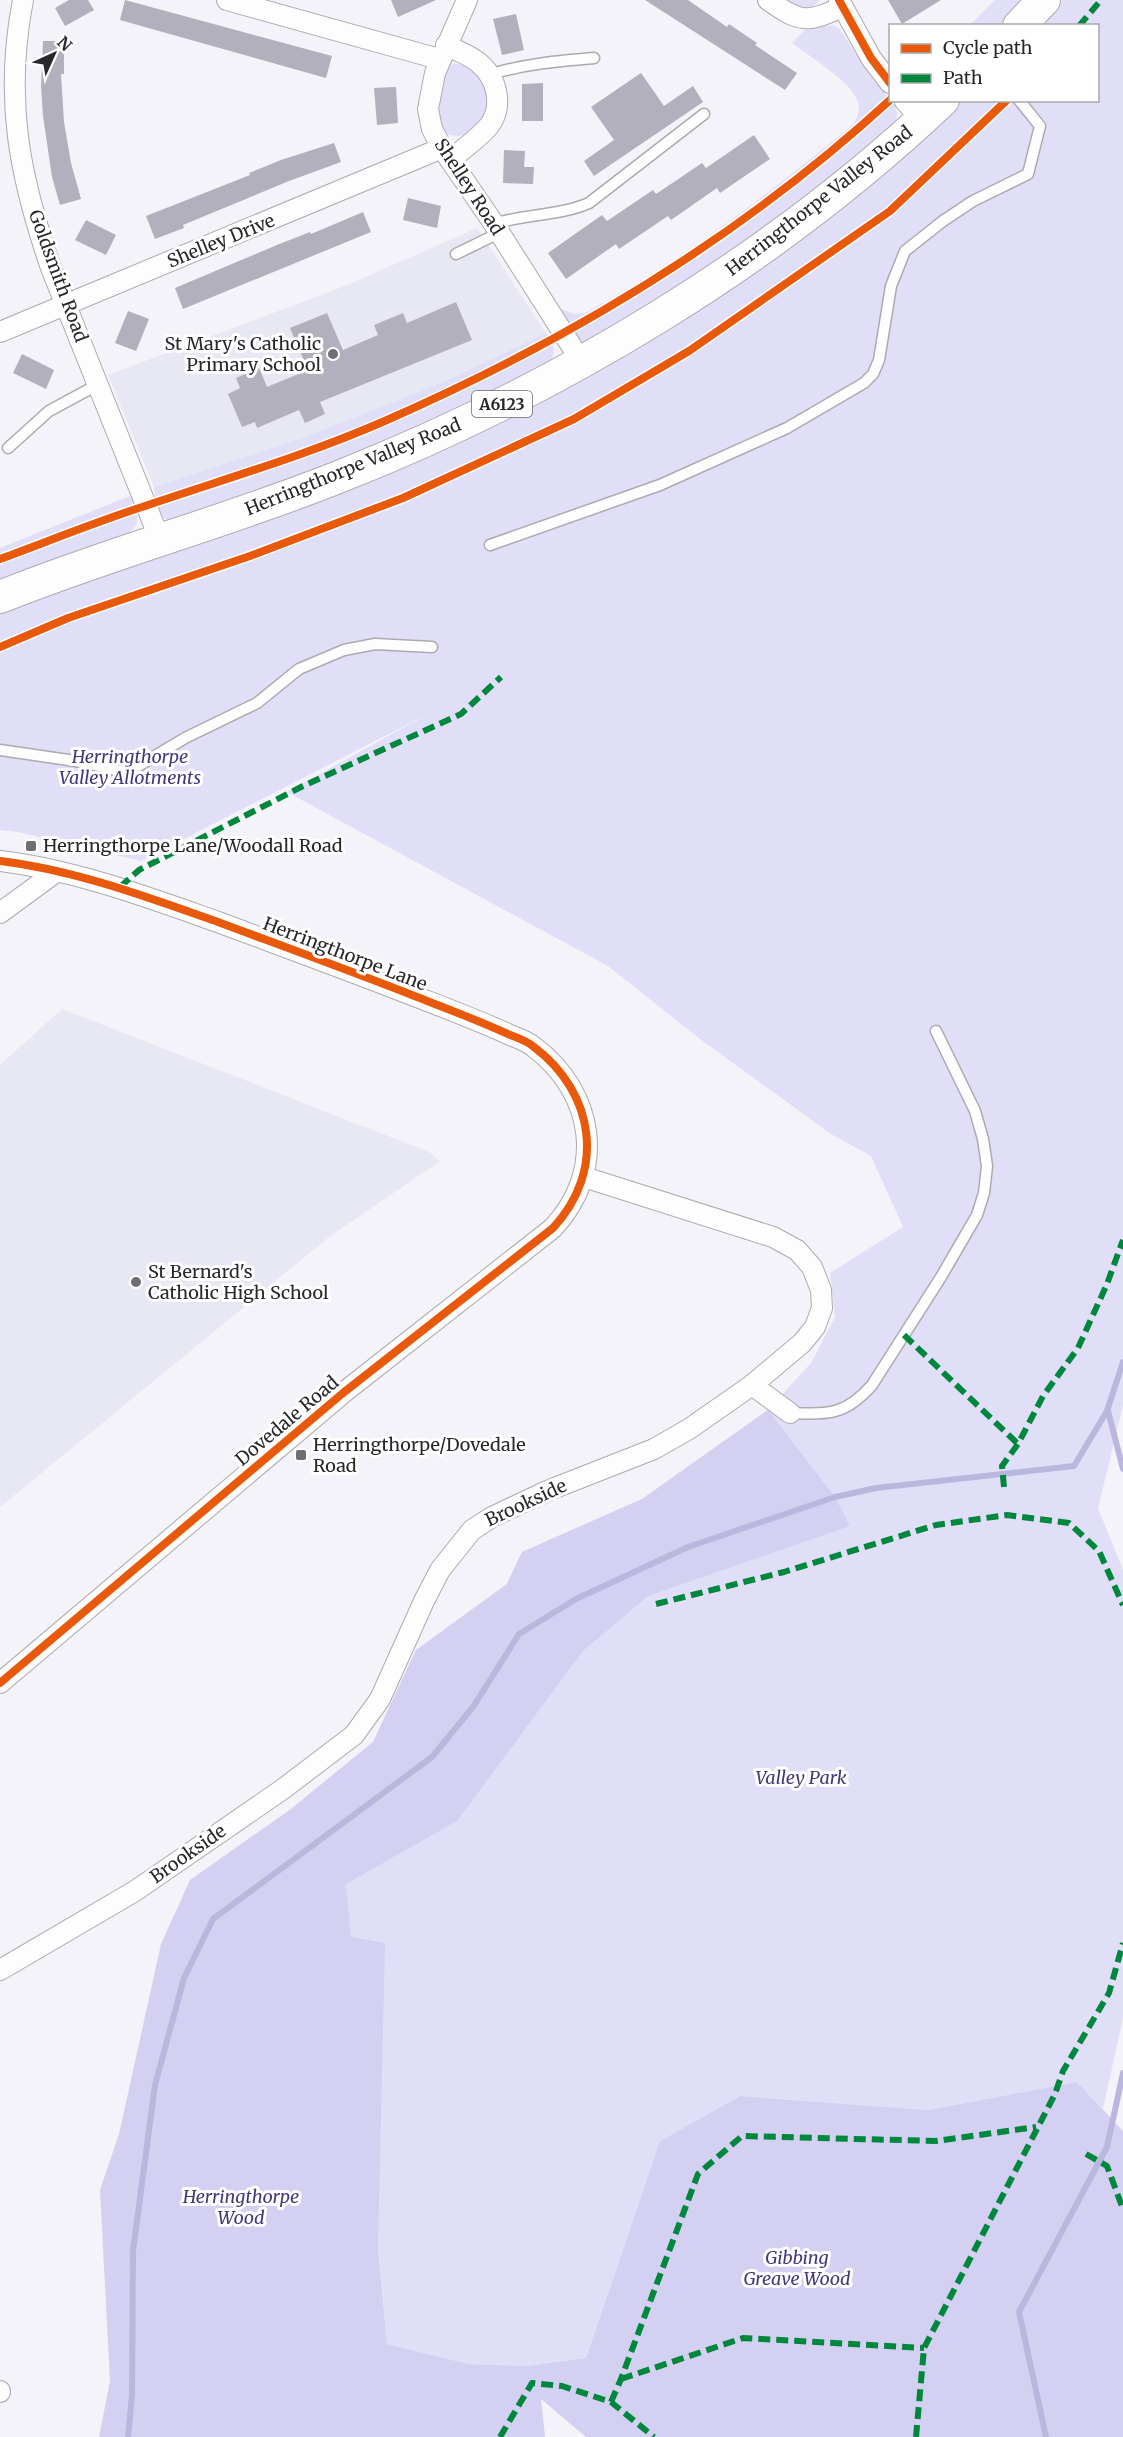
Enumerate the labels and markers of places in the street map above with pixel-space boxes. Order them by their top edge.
place label: St Mary's Catholic Primary School [164,332,321,376]
marker: St Mary's Catholic Primary School [326,347,340,361]
place label: Herringthorpe Lane/Woodall Road [43,834,343,857]
marker: Herringthorpe Lane/Woodall Road [24,839,38,853]
place label: St Bernard's Catholic High School [148,1260,329,1304]
marker: St Bernard's Catholic High School [129,1275,143,1289]
place label: Herringthorpe/Dovedale Road [313,1433,526,1477]
marker: Herringthorpe/Dovedale Road [294,1448,308,1462]

